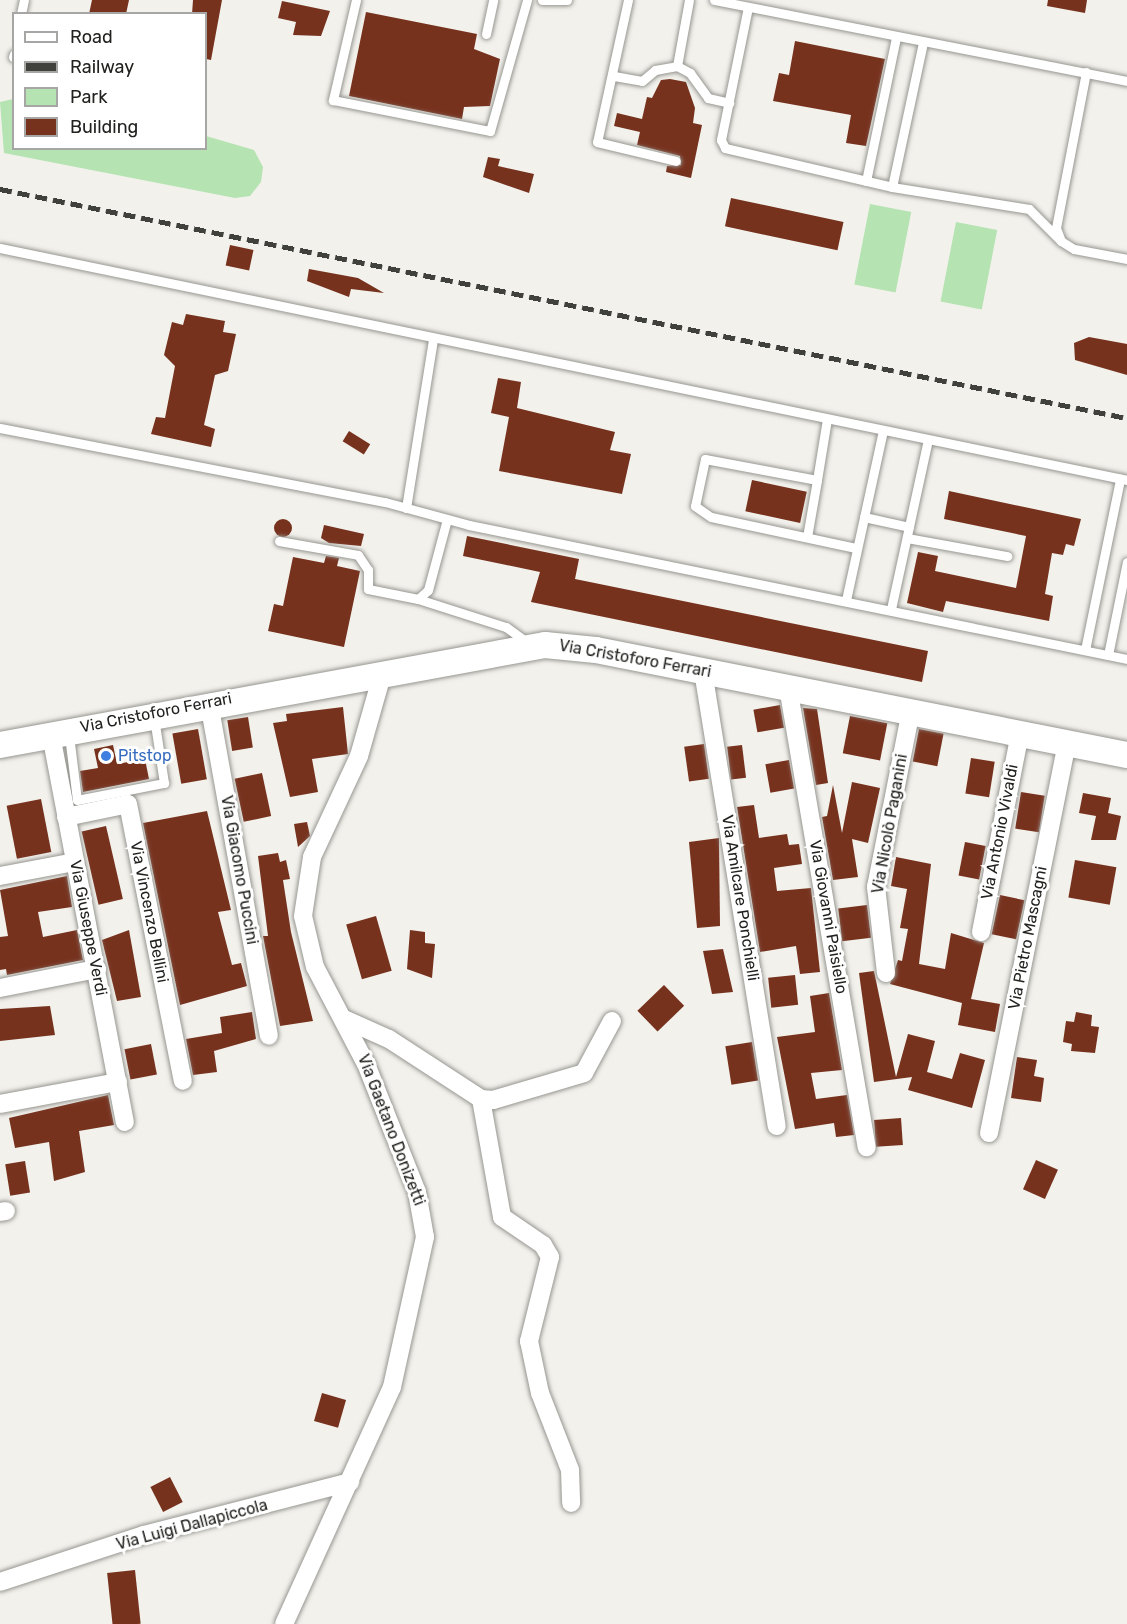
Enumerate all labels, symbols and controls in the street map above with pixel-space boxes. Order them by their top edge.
legend [12,12,207,150]
text: Road [70,26,113,48]
text: Railway [70,56,134,78]
text: Park [70,86,107,108]
text: Building [70,116,138,138]
street label: Via Cristoforo Ferrari [557,636,713,682]
street label: Via Cristoforo Ferrari [78,689,234,737]
place label: Pitstop [118,746,172,766]
marker: Pitstop [99,749,113,763]
street label: Via Nicolò Paganini [868,753,912,895]
street label: Via Antonio Vivaldi [977,762,1023,902]
street label: Via Giacomo Puccini [216,794,262,946]
street label: Via Amilcare Ponchielli [717,813,763,983]
street label: Via Giovanni Paisiello [805,838,851,996]
street label: Via Vincenzo Bellini [126,839,172,985]
street label: Via Giuseppe Verdi [65,858,111,998]
street label: Via Pietro Mascagni [1005,865,1051,1011]
street label: Via Gaetano Donizetti [353,1052,429,1208]
street label: Via Luigi Dallapiccola [114,1496,270,1554]

